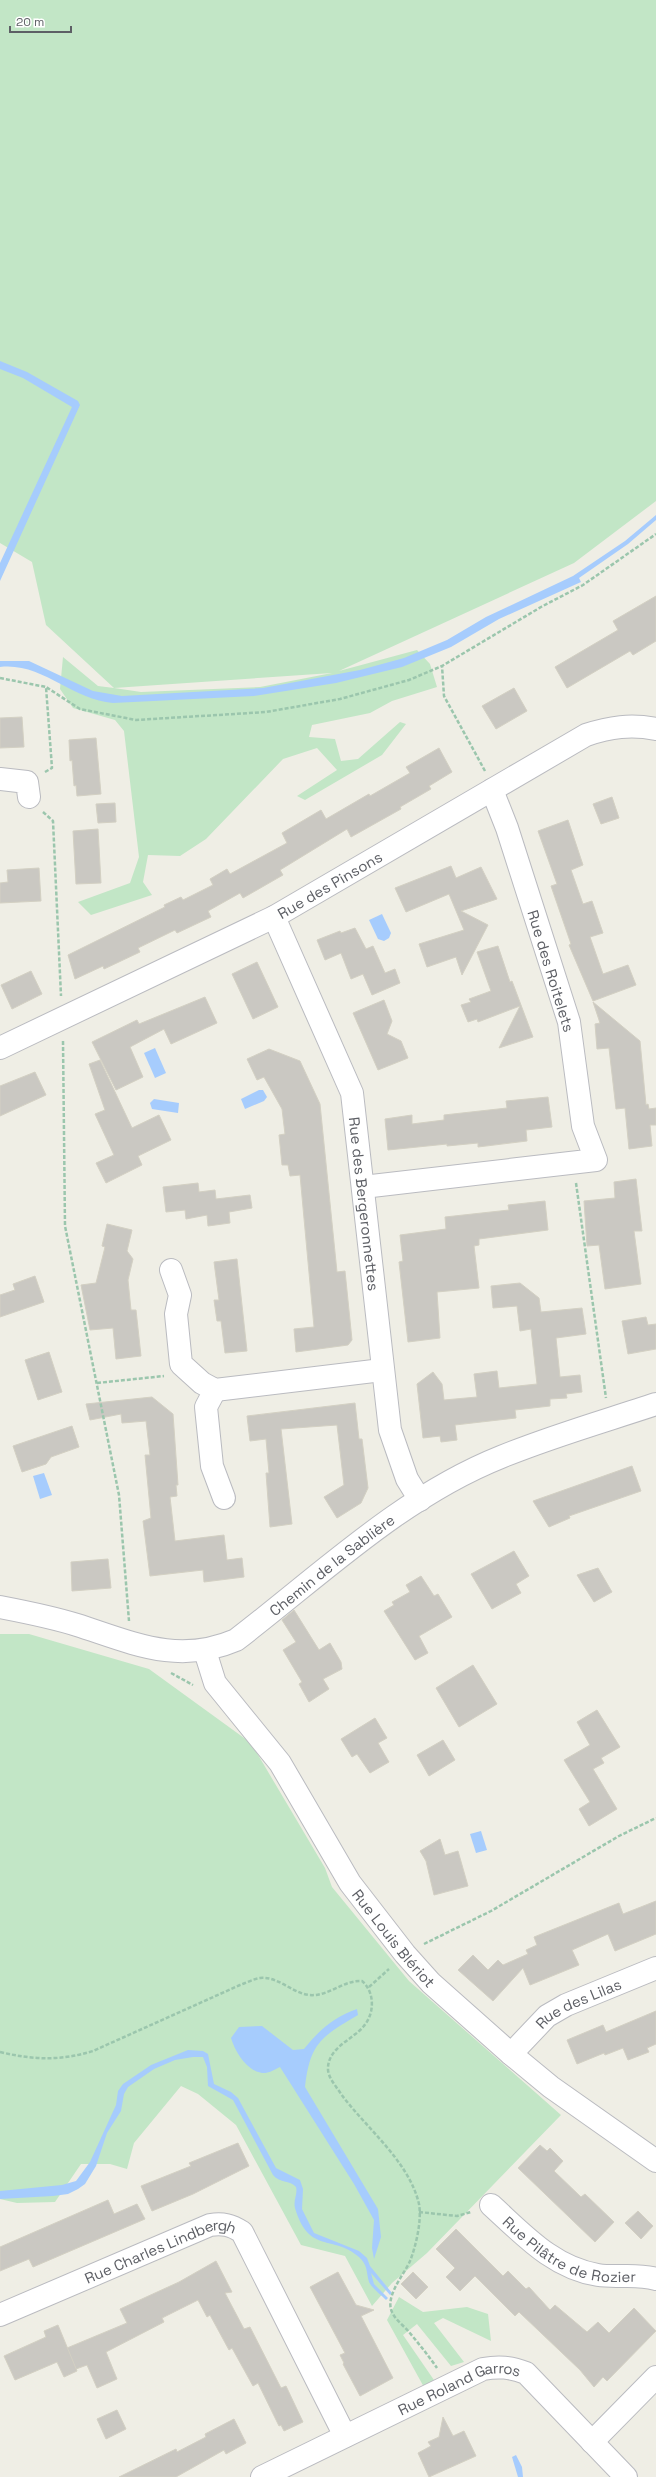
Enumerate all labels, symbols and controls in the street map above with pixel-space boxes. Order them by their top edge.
scale bar [10,8,71,34]
text: 20 m [16,14,44,30]
street label: Rue des Pinsons [274,847,385,923]
street label: Rue des Roitelets [523,908,579,1034]
street label: Rue des Bergeronnettes [345,1116,384,1292]
street label: Chemin de la Sablière [265,1510,398,1620]
street label: Rue Louis Blériot [349,1885,440,1991]
street label: Rue des Lilas [531,1974,624,2032]
street label: Rue Pilâtre de Rozier [499,2212,636,2286]
street label: Rue Charles Lindbergh [82,2215,239,2287]
street label: Rue Roland Garros [394,2358,523,2419]

